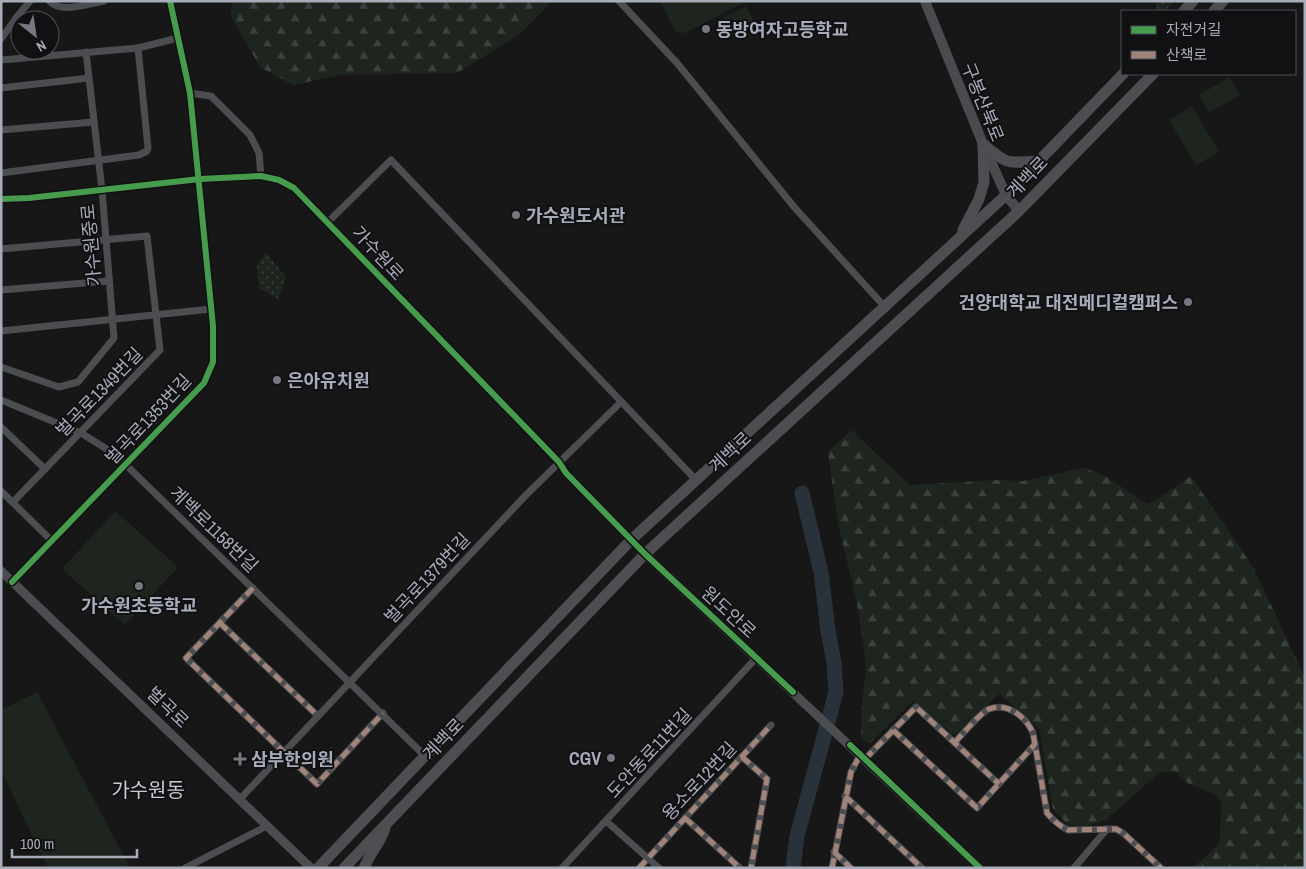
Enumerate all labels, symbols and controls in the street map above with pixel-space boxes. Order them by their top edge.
north arrow [10,10,60,60]
legend [1121,10,1296,75]
place label: 동방여자고등학교 [716,17,848,42]
text: 자전거길 [1166,19,1221,40]
marker: 동방여자고등학교 [700,23,712,35]
text: N [33,36,50,56]
text: 산책로 [1166,44,1207,65]
street label: 구봉산북로 [956,59,1010,145]
street label: 계백로 [1001,150,1053,204]
street label: 가수원중로 [75,203,107,287]
place label: 가수원도서관 [526,203,626,228]
marker: 가수원도서관 [510,209,522,221]
street label: 가수원로 [346,220,410,286]
place label: 건양대학교 대전메디컬캠퍼스 [959,290,1178,315]
marker: 건양대학교 대전메디컬캠퍼스 [1182,296,1194,308]
street label: 벌곡로1349번길 [50,342,148,442]
street label: 벌곡로1353번길 [99,368,197,470]
place label: 은아유치원 [287,368,370,393]
marker: 은아유치원 [271,374,283,386]
street label: 계백로 [703,426,757,478]
street label: 계백로1158번길 [164,480,264,578]
street label: 벌곡로1379번길 [378,527,476,629]
marker: 가수원초등학교 [133,580,145,592]
street label: 원도안로 [696,580,762,644]
place label: 가수원초등학교 [81,593,197,618]
street label: 벌곡로 [141,681,195,733]
street label: 도안동로11번길 [601,703,697,803]
street label: 계백로 [417,712,469,766]
street label: 용소로12번길 [656,736,742,826]
place label: CGV [569,746,601,771]
place label: 삼부한의원 [251,747,334,772]
marker: 삼부한의원 [233,752,247,766]
marker: CGV [605,752,617,764]
district label: 가수원동 [111,776,185,803]
scale bar [12,826,138,858]
text: 100 m [20,833,54,854]

